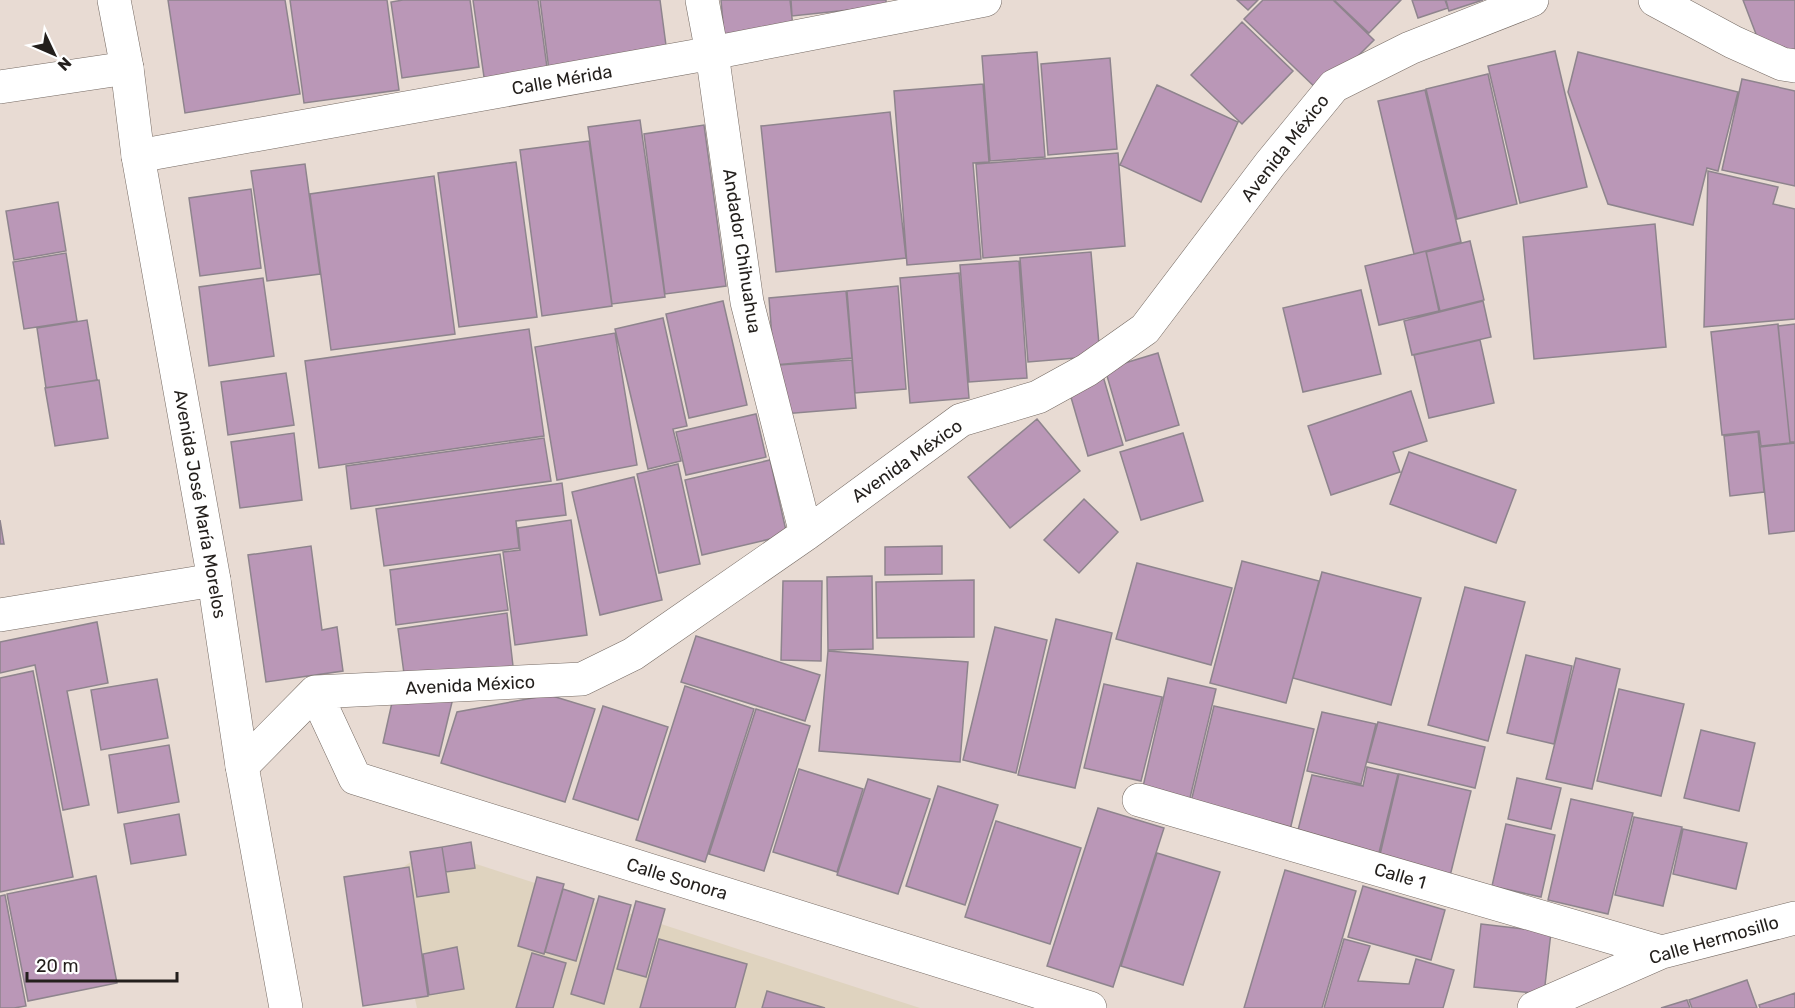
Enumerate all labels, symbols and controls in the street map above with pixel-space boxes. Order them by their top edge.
north arrow [24,24,84,84]
text: N [54,53,75,75]
street label: Calle Mérida [510,60,614,100]
street label: Avenida México [1236,90,1334,206]
street label: Andador Chihuahua [718,167,766,335]
street label: Avenida José María Morelos [169,388,231,620]
street label: Avenida México [847,415,967,507]
street label: Avenida México [404,671,536,699]
street label: Calle Sonora [624,853,730,905]
street label: Calle 1 [1372,858,1428,894]
street label: Calle Hermosillo [1647,911,1781,969]
scale bar [27,945,177,983]
text: 20 m [36,955,78,977]

